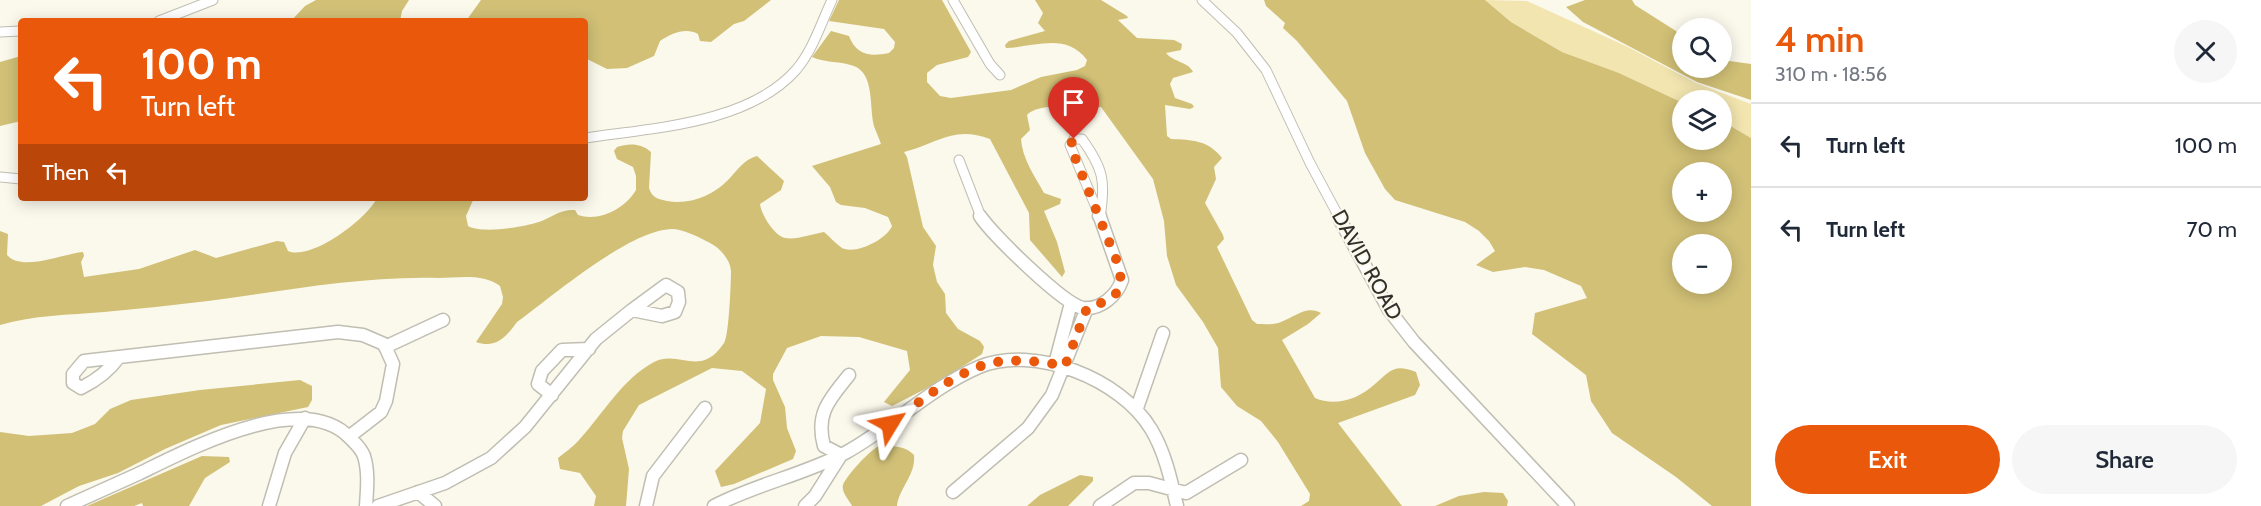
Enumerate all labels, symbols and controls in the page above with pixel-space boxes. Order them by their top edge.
text: 4 min [1775,17,1865,61]
map controls [1672,18,1732,294]
button: search [1672,18,1732,78]
button: close [2174,20,2237,83]
text: 100 m [141,38,262,90]
icon: left [42,42,120,120]
text: 310 m · 18:56 [1775,62,1887,86]
pin [1048,77,1099,139]
icon: arrive [1057,86,1090,119]
text: Turn left [141,90,235,123]
button: layers [1672,90,1732,150]
icon: left [1775,129,1808,162]
text: Turn left [1826,132,1905,159]
text: 100 m [2175,132,2237,159]
icon: left [101,156,134,189]
text: Then [42,159,89,186]
button: + [1672,162,1732,222]
street label: DAVID ROAD [1327,205,1408,324]
icon: left [1775,213,1808,246]
text: Turn left [1826,216,1905,243]
text: 70 m [2187,216,2237,243]
button: − [1672,234,1732,294]
position arrow [858,392,922,456]
button: Exit [1775,425,2000,494]
button: Share [2012,425,2237,494]

